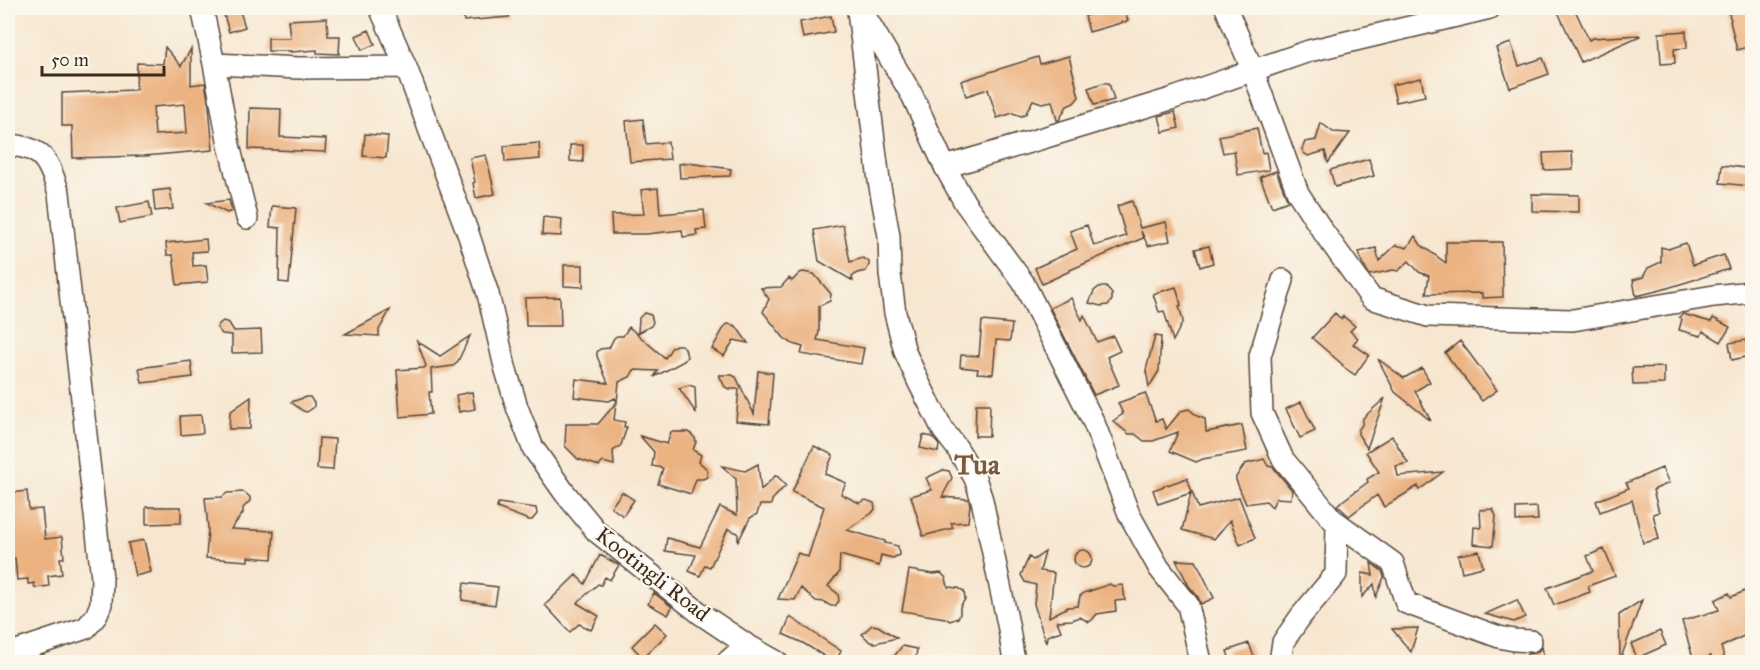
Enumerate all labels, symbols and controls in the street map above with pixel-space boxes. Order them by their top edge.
scale bar [42,39,164,77]
text: 50 m [51,49,89,71]
district label: Tua [954,447,1001,482]
street label: Kootingli Road [591,521,715,627]

